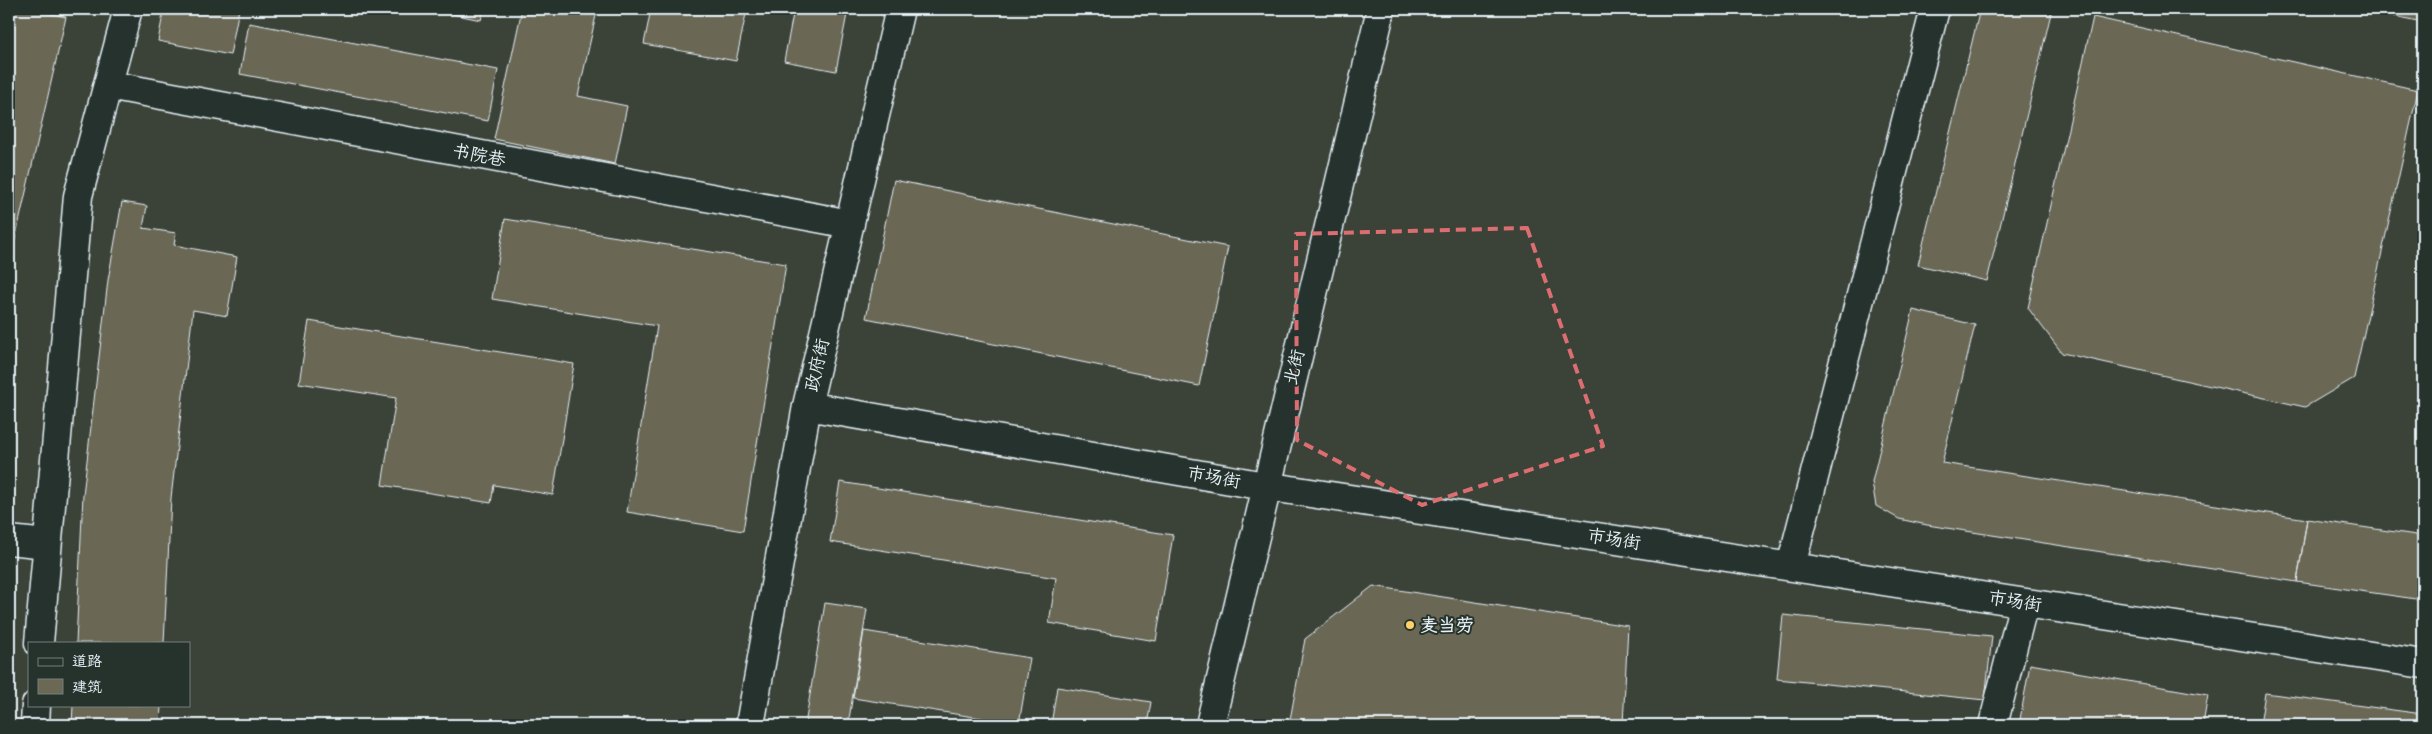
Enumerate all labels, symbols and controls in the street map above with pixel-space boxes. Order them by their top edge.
street label: 书院巷 [450,139,508,173]
street label: 政府街 [800,336,836,394]
street label: 北街 [1279,347,1311,388]
street label: 市场街 [1185,461,1242,494]
street label: 市场街 [1585,524,1642,556]
street label: 市场街 [1986,586,2043,618]
place label: 麦当劳 [1420,614,1474,638]
marker: 麦当劳 [1404,619,1416,631]
legend [28,642,190,706]
text: 道路 [72,652,102,672]
text: 建筑 [72,678,102,698]

